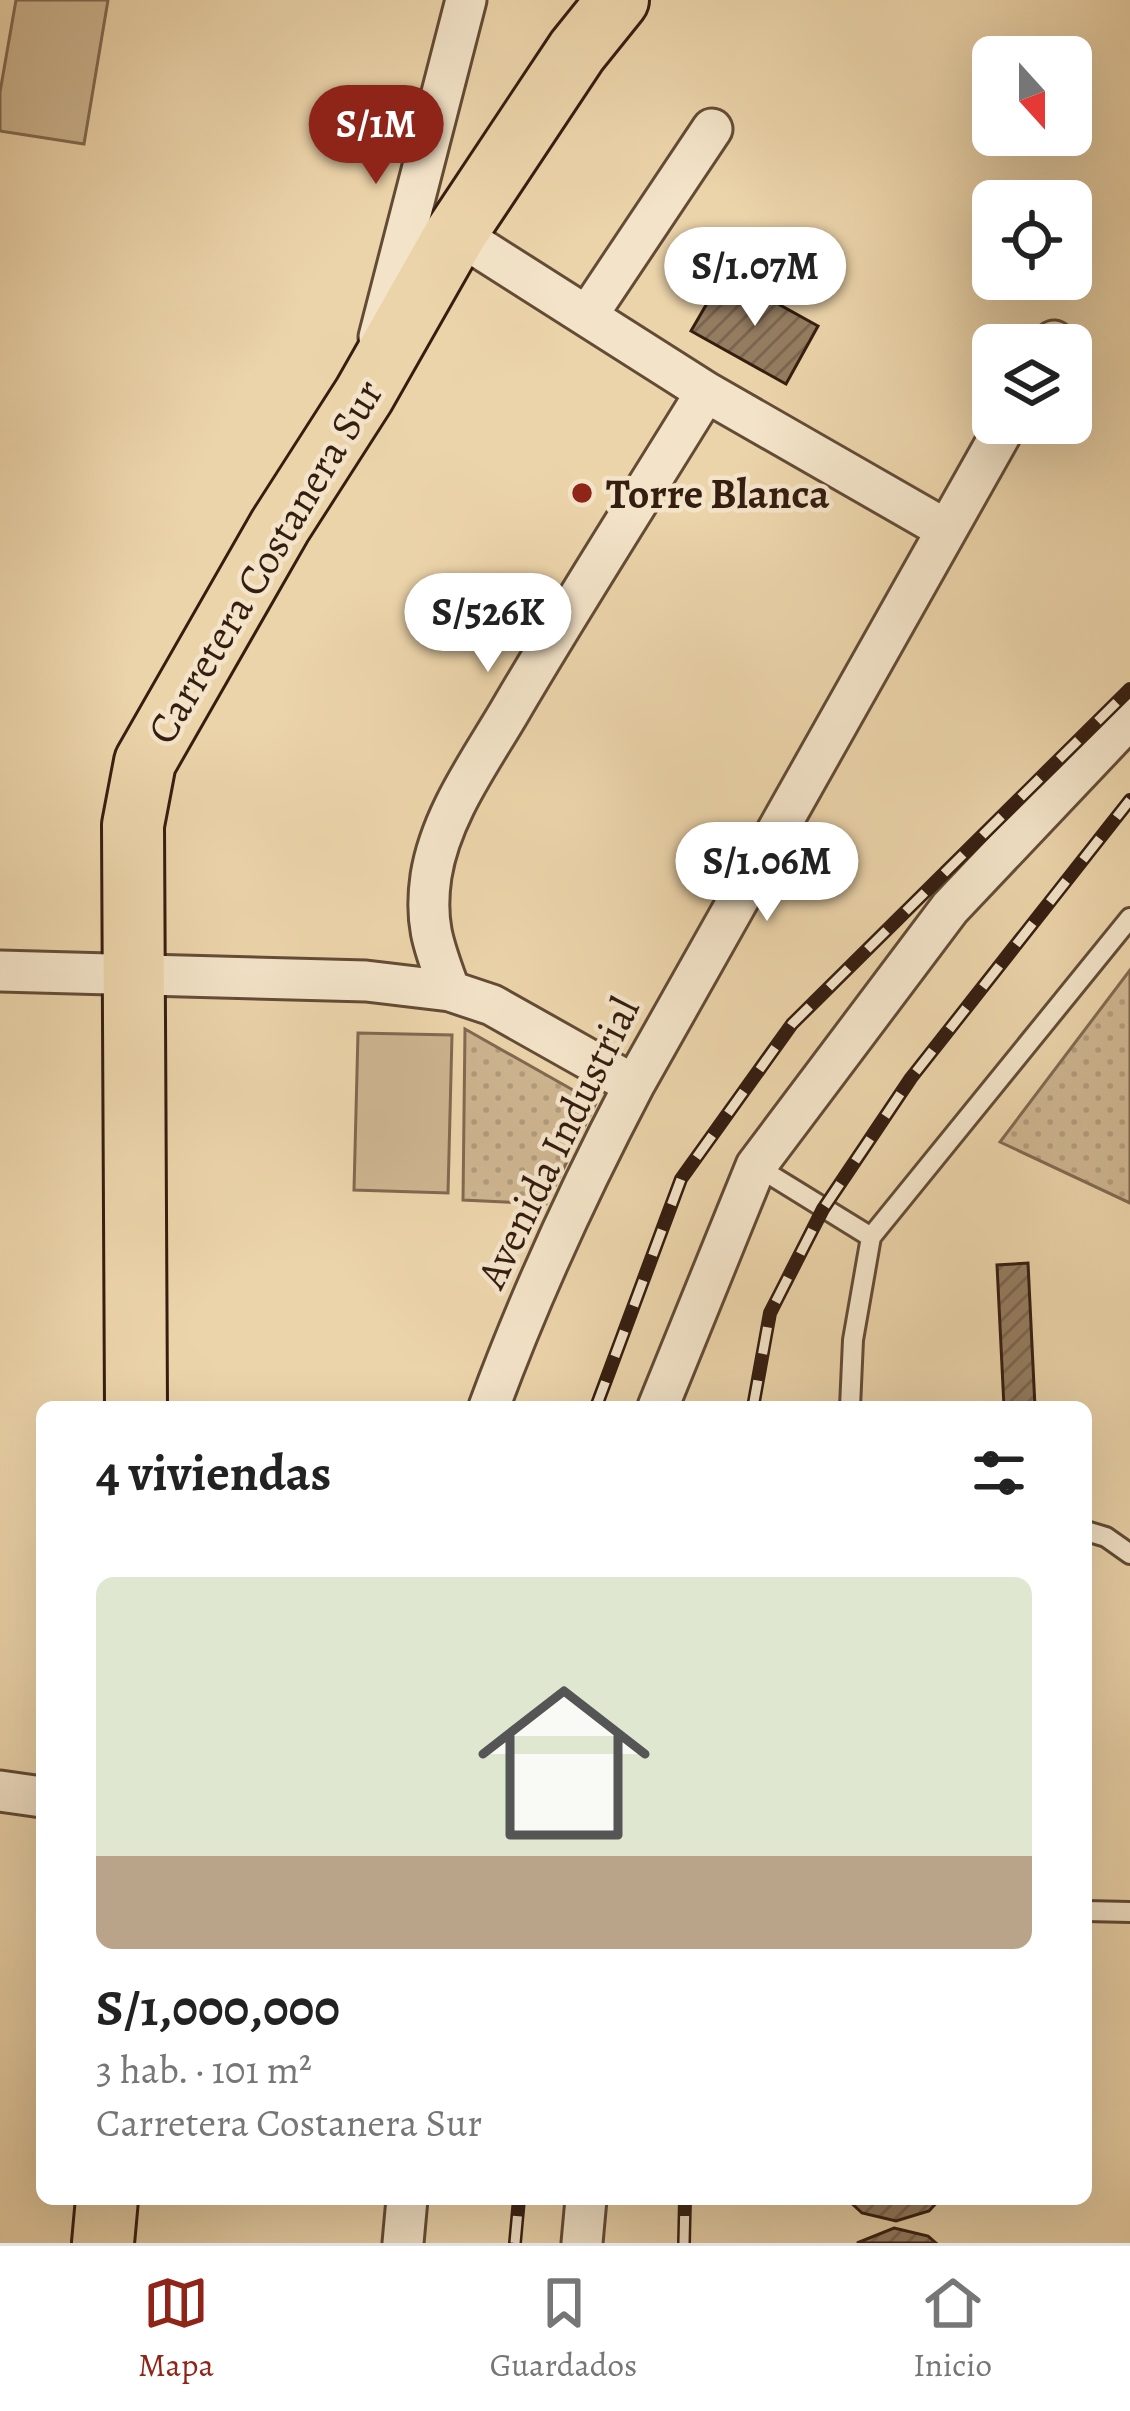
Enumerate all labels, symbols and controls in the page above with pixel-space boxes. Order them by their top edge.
north arrow [972,36,1092,156]
map controls [972,36,1092,444]
pin: S/1M [305,85,447,187]
text: S/1M [336,97,416,150]
button: locate [972,180,1092,300]
pin: S/1.07M [644,227,866,329]
text: S/1.07M [691,239,819,292]
button: layers [972,324,1092,444]
street label: Carretera Costanera Sur [133,368,396,754]
place label: Torre Blanca [606,465,830,522]
marker: Torre Blanca [569,480,595,506]
pin: S/526K [390,573,586,675]
text: S/526K [431,585,545,638]
pin: S/1.06M [656,822,878,924]
text: S/1.06M [702,834,832,887]
street label: Avenida Industrial [462,987,653,1298]
text: 4 viviendas [96,1438,331,1508]
icon: filters [966,1440,1032,1506]
icon: home [456,1655,672,1871]
text: S/1,000,000 [96,1973,340,2043]
text: 3 hab. · 101 m² [96,2043,312,2096]
text: Carretera Costanera Sur [96,2096,482,2149]
tab: Mapa [138,2270,214,2387]
tab: Guardados [490,2270,637,2387]
tab: Inicio [913,2270,992,2387]

